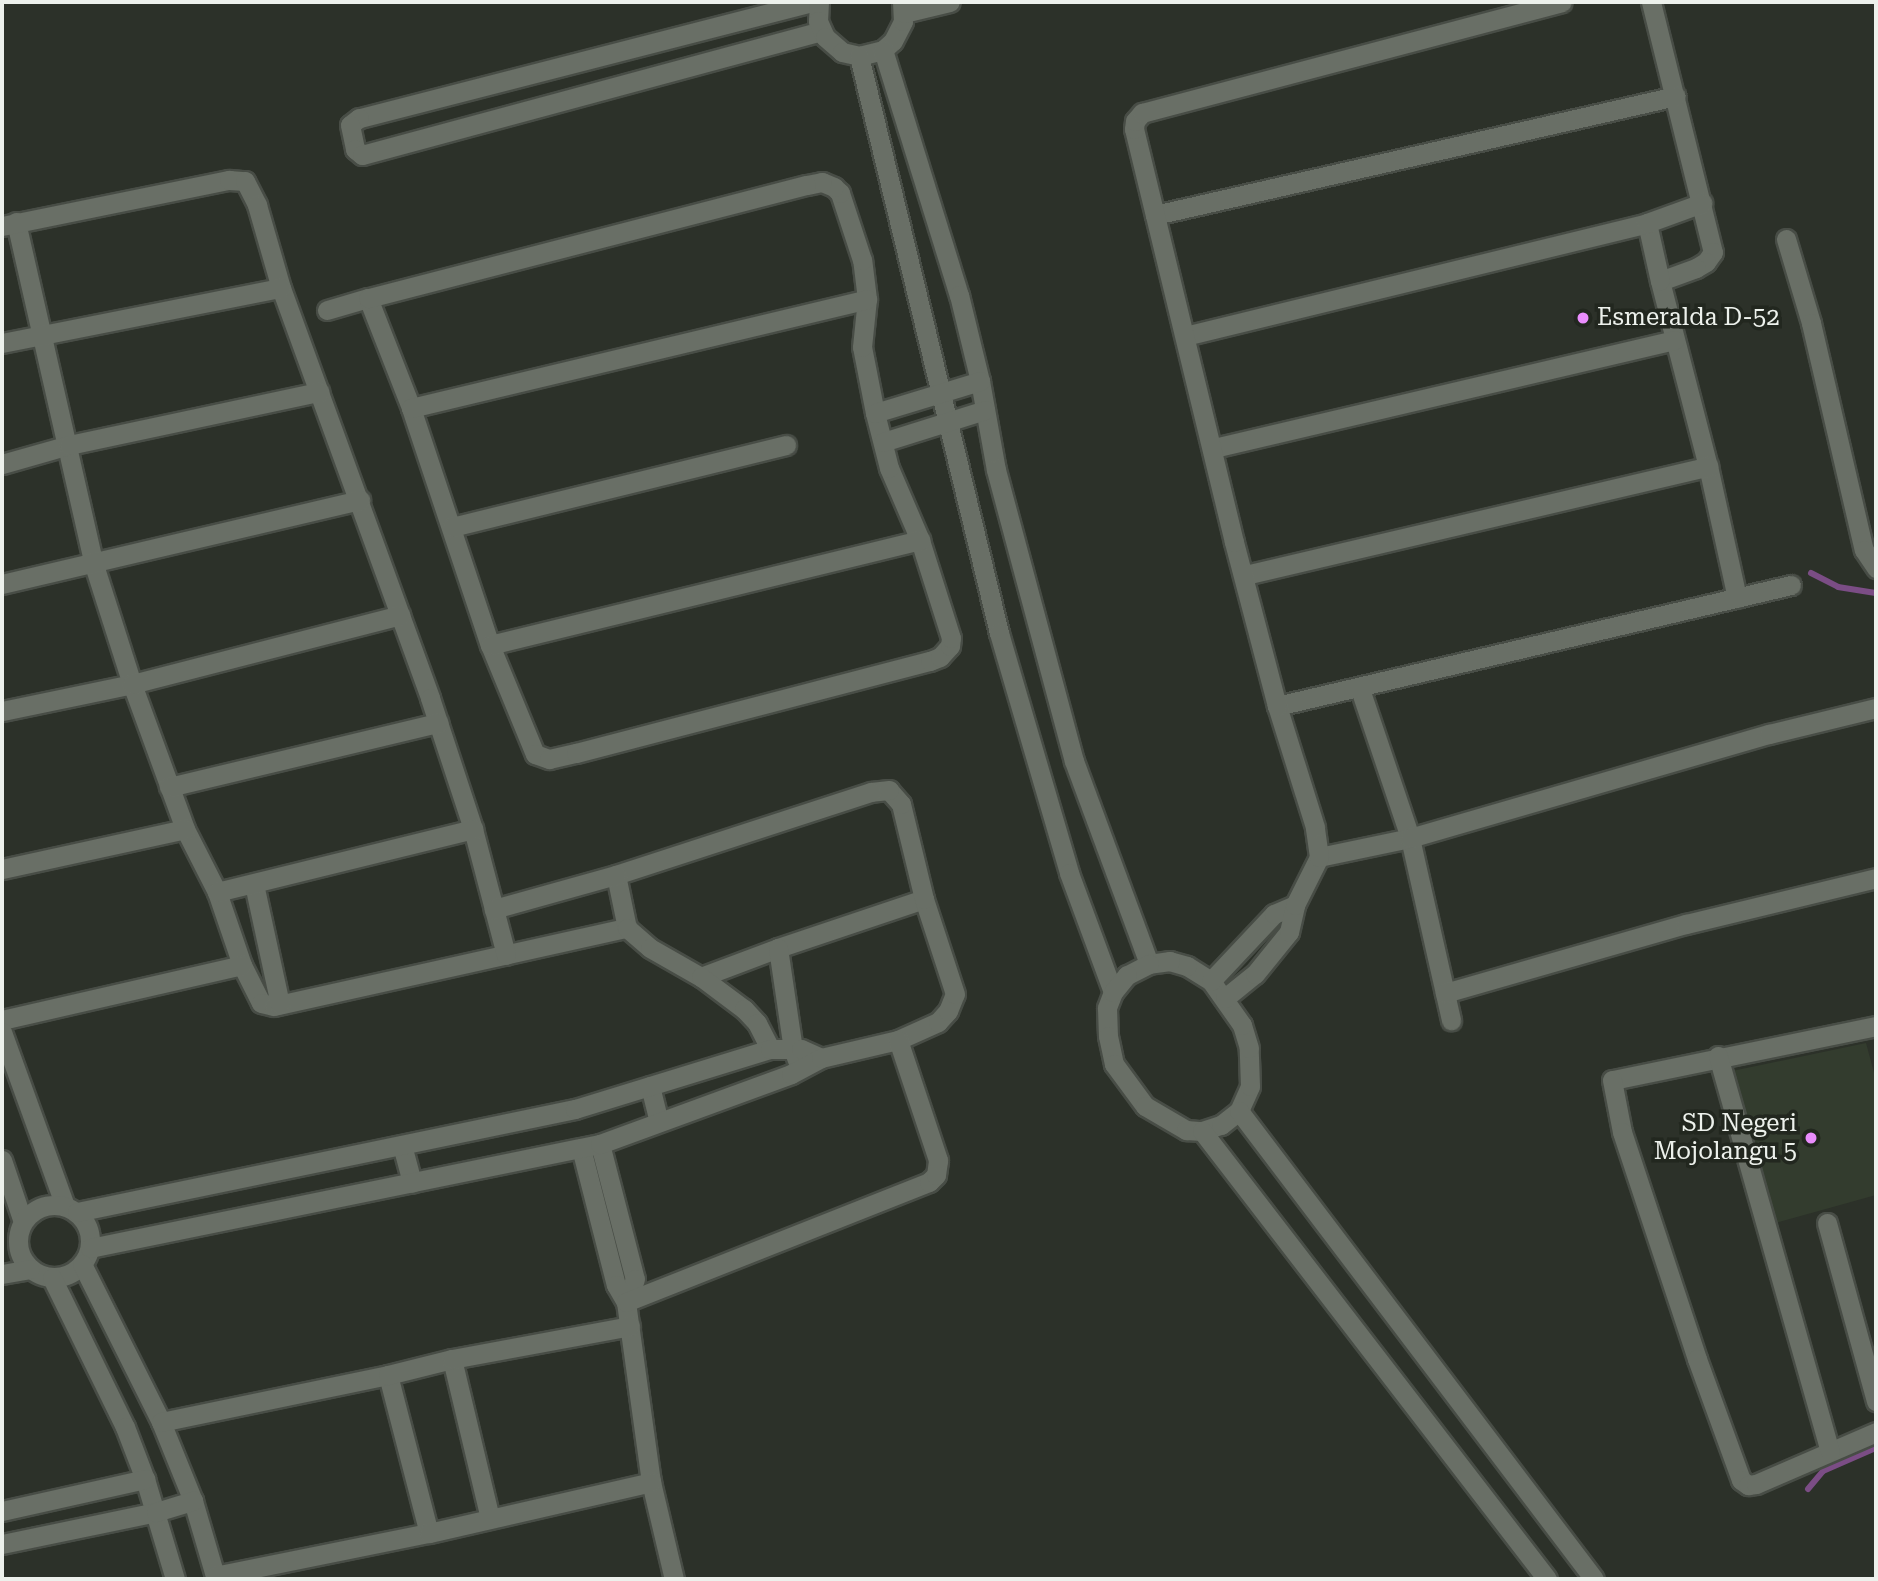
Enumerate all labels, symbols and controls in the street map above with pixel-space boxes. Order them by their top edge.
place label: Esmeralda D-52 [1597,304,1780,332]
marker: Esmeralda D-52 [1575,310,1591,326]
place label: SD Negeri Mojolangu 5 [1654,1110,1797,1166]
marker: SD Negeri Mojolangu 5 [1803,1130,1819,1146]

